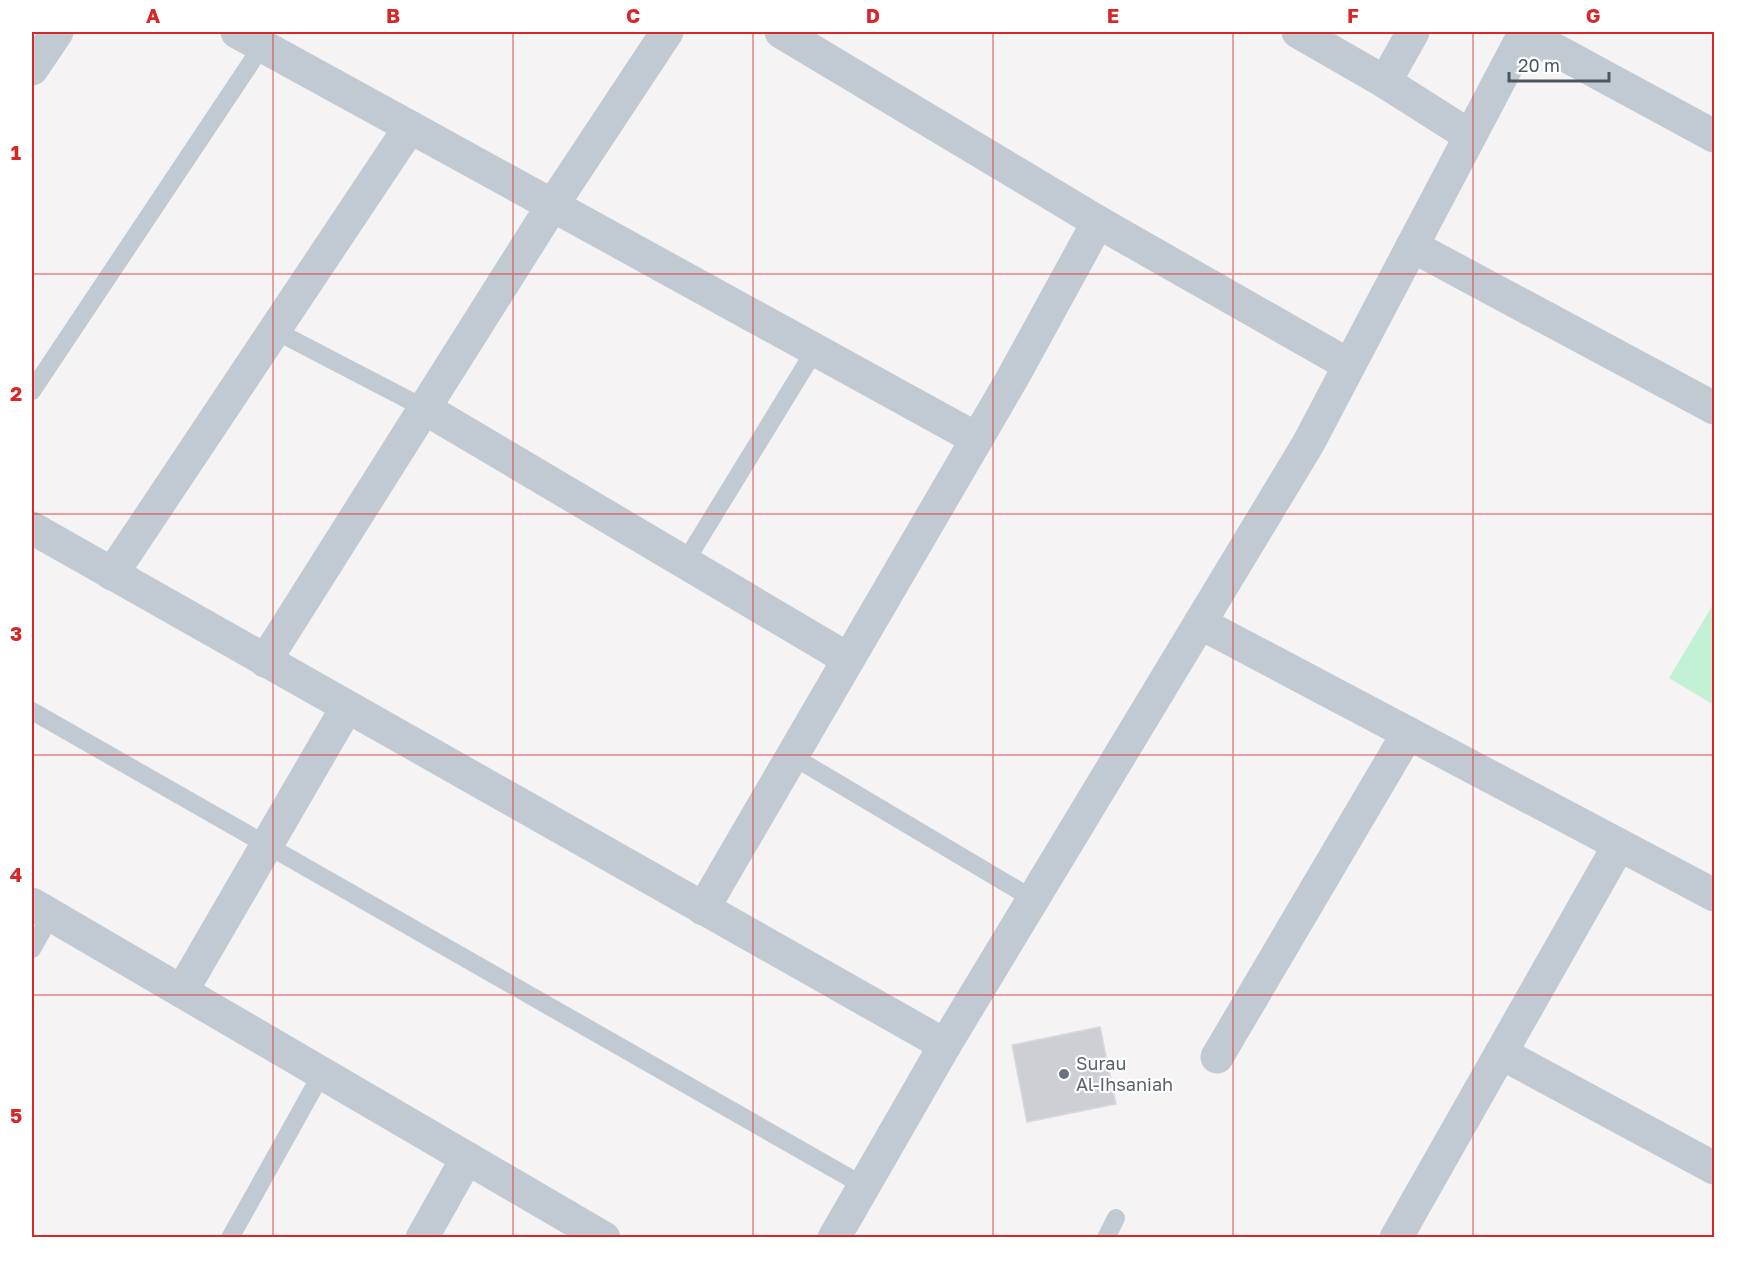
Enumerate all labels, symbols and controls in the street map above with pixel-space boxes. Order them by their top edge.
text: A [146,3,160,27]
text: B [386,3,400,27]
text: C [626,3,640,27]
text: D [866,3,880,27]
text: E [1107,3,1119,27]
text: F [1347,3,1359,27]
text: G [1586,3,1600,27]
scale bar [1509,45,1610,83]
text: 20 m [1518,54,1560,76]
text: 1 [11,140,21,164]
text: 2 [10,381,22,405]
text: 3 [10,621,22,645]
text: 4 [10,862,22,886]
place label: Surau Al-Ihsaniah [1076,1052,1173,1095]
marker: Surau Al-Ihsaniah [1057,1067,1071,1081]
text: 5 [10,1103,22,1127]

